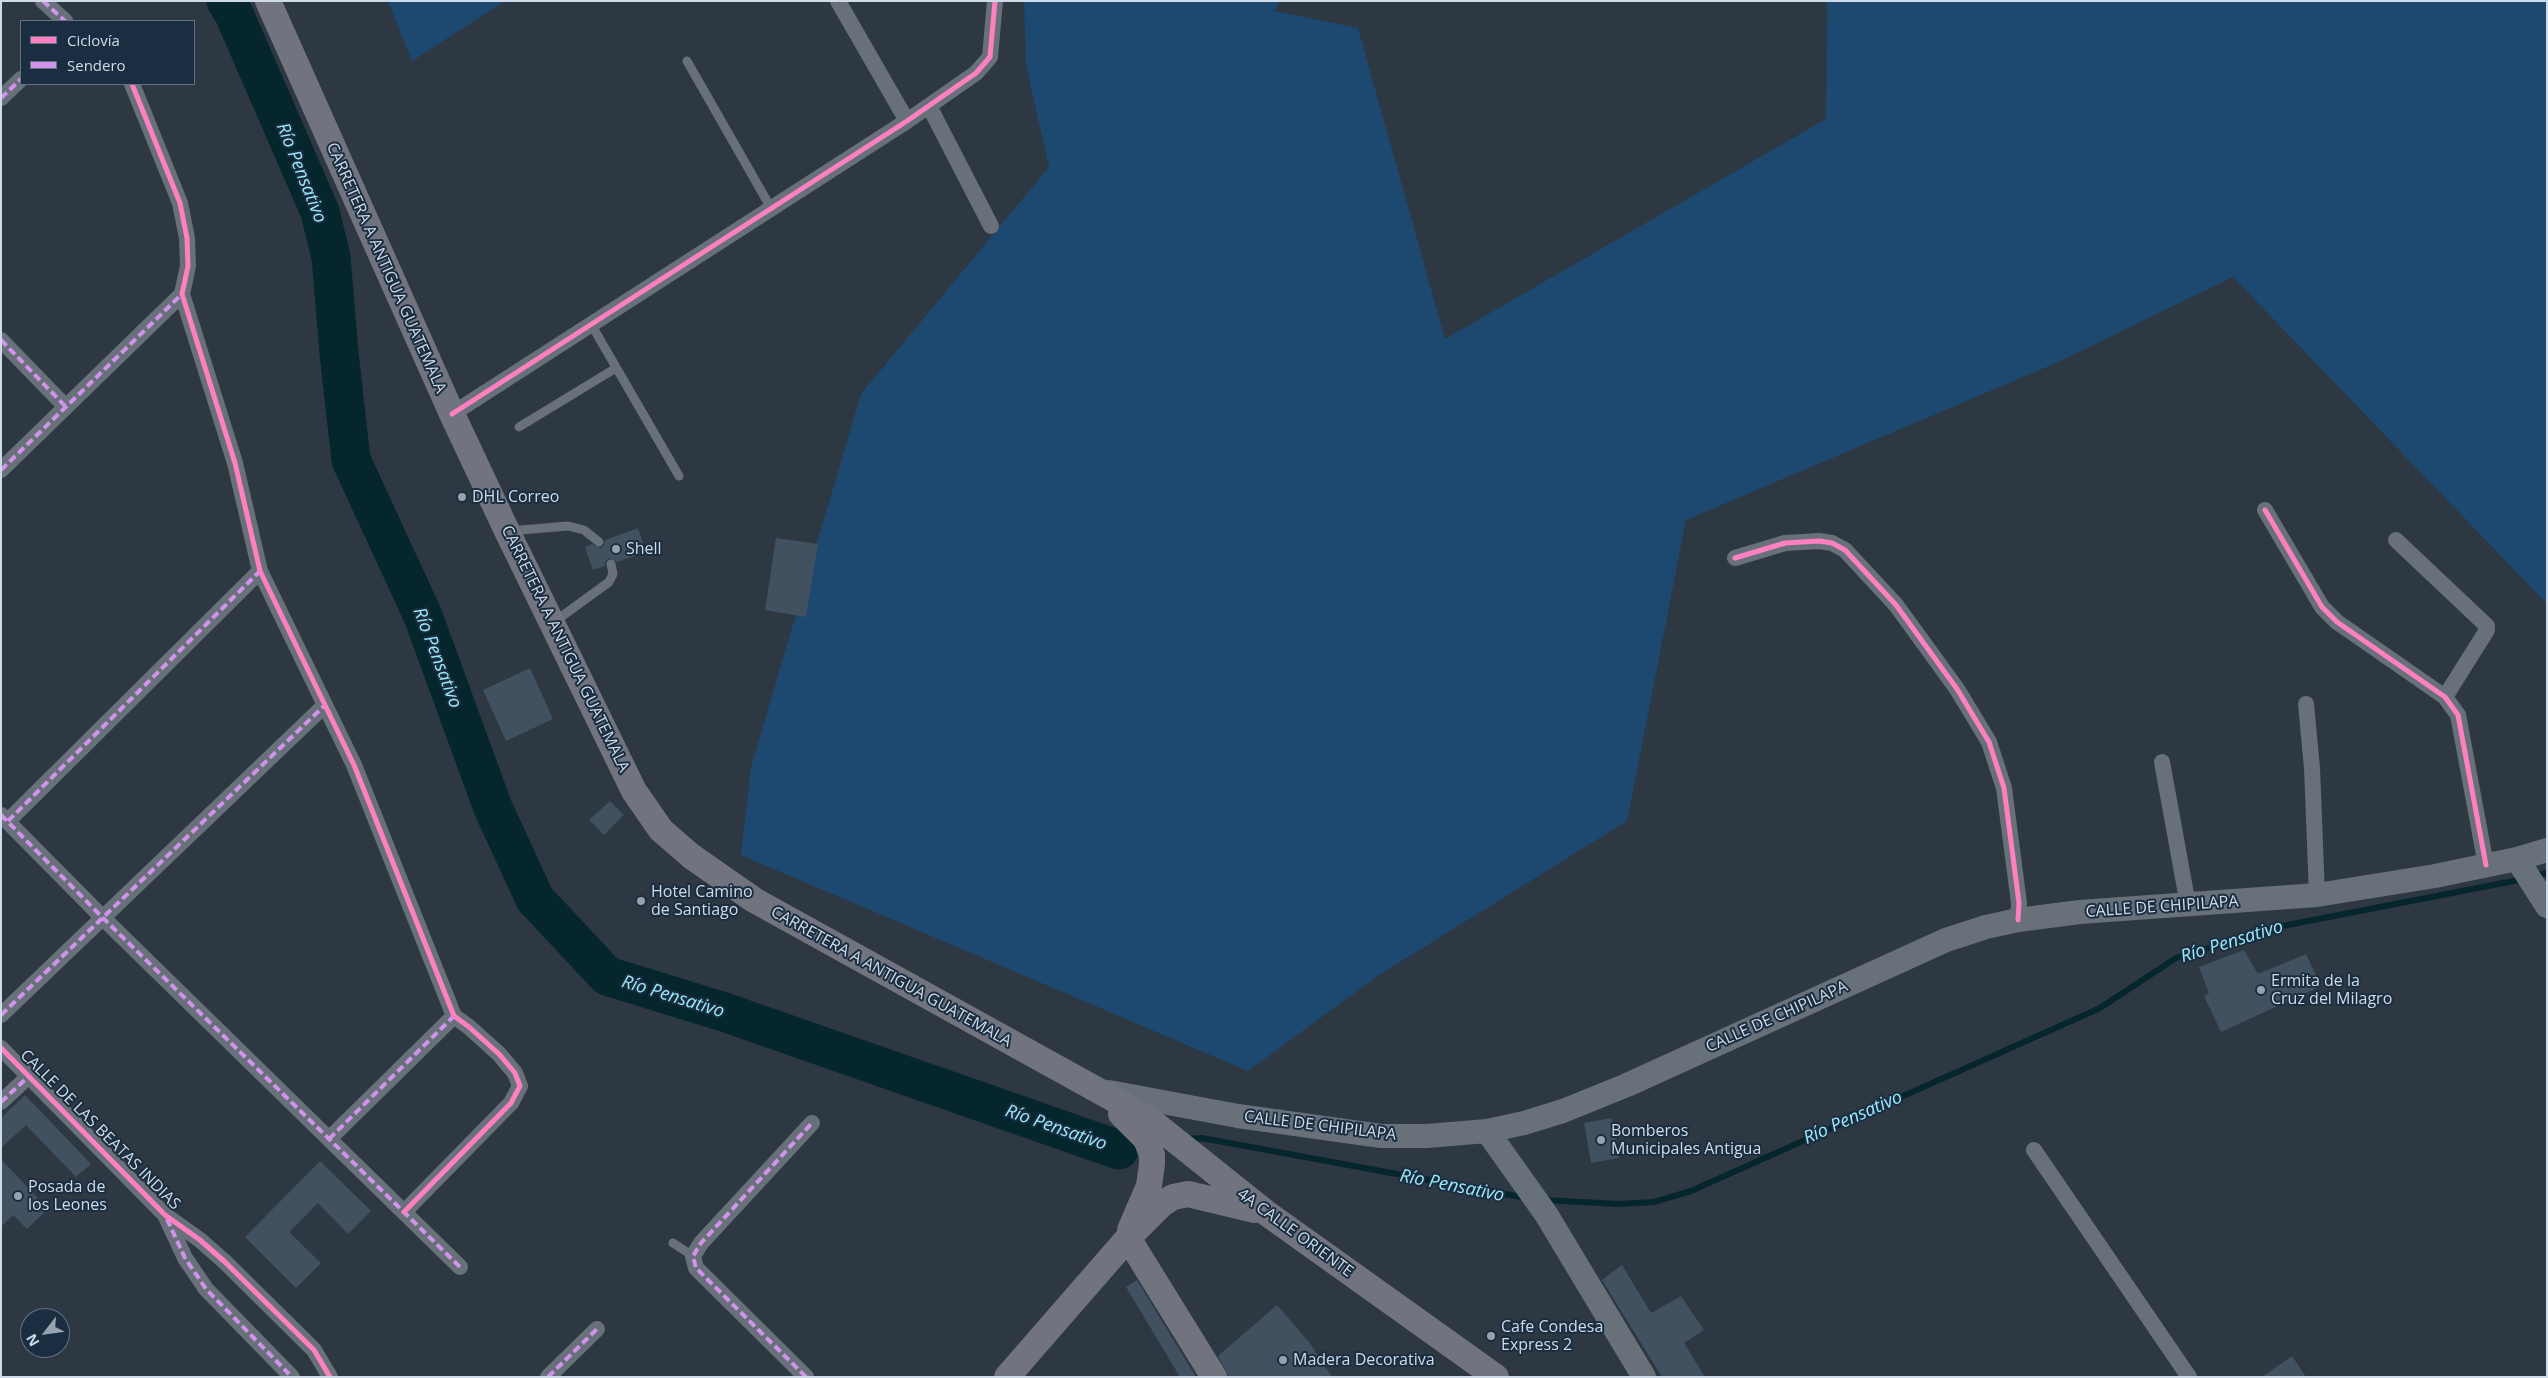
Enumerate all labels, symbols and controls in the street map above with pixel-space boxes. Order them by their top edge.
legend [20,20,195,85]
text: Ciclovía [67,30,120,50]
text: Sendero [67,55,126,75]
water label: Río Pensativo [271,120,331,226]
street label: CARRETERA A ANTIGUA GUATEMALA [322,140,450,396]
place label: DHL Correo [472,487,559,507]
marker: DHL Correo [456,491,468,503]
street label: CARRETERA A ANTIGUA GUATEMALA [497,523,633,775]
place label: Shell [626,539,662,559]
marker: Shell [610,543,622,555]
water label: Río Pensativo [408,605,466,711]
place label: Hotel Camino de Santiago [651,882,753,920]
street label: CALLE DE CHIPILAPA [2085,892,2239,922]
marker: Hotel Camino de Santiago [635,895,647,907]
street label: CARRETERA A ANTIGUA GUATEMALA [767,903,1015,1051]
water label: Río Pensativo [2178,916,2286,968]
water label: Río Pensativo [619,971,727,1023]
place label: Ermita de la Cruz del Milagro [2271,971,2392,1009]
street label: CALLE DE CHIPILAPA [1703,977,1851,1057]
marker: Ermita de la Cruz del Milagro [2255,984,2267,996]
street label: CALLE DE LAS BEATAS INDIAS [16,1046,184,1214]
water label: Río Pensativo [1800,1087,1906,1149]
water label: Río Pensativo [1002,1101,1110,1155]
street label: CALLE DE CHIPILAPA [1243,1107,1397,1145]
place label: Bomberos Municipales Antigua [1611,1121,1761,1159]
marker: Bomberos Municipales Antigua [1595,1134,1607,1146]
water label: Río Pensativo [1398,1165,1506,1207]
place label: Posada de los Leones [28,1177,107,1215]
street label: 4A CALLE ORIENTE [1233,1184,1357,1282]
marker: Posada de los Leones [12,1190,24,1202]
north arrow [20,1308,70,1358]
place label: Cafe Condesa Express 2 [1501,1317,1603,1355]
marker: Cafe Condesa Express 2 [1485,1330,1497,1342]
text: N [21,1331,44,1350]
place label: Madera Decorativa [1293,1350,1435,1370]
marker: Madera Decorativa [1277,1354,1289,1366]

